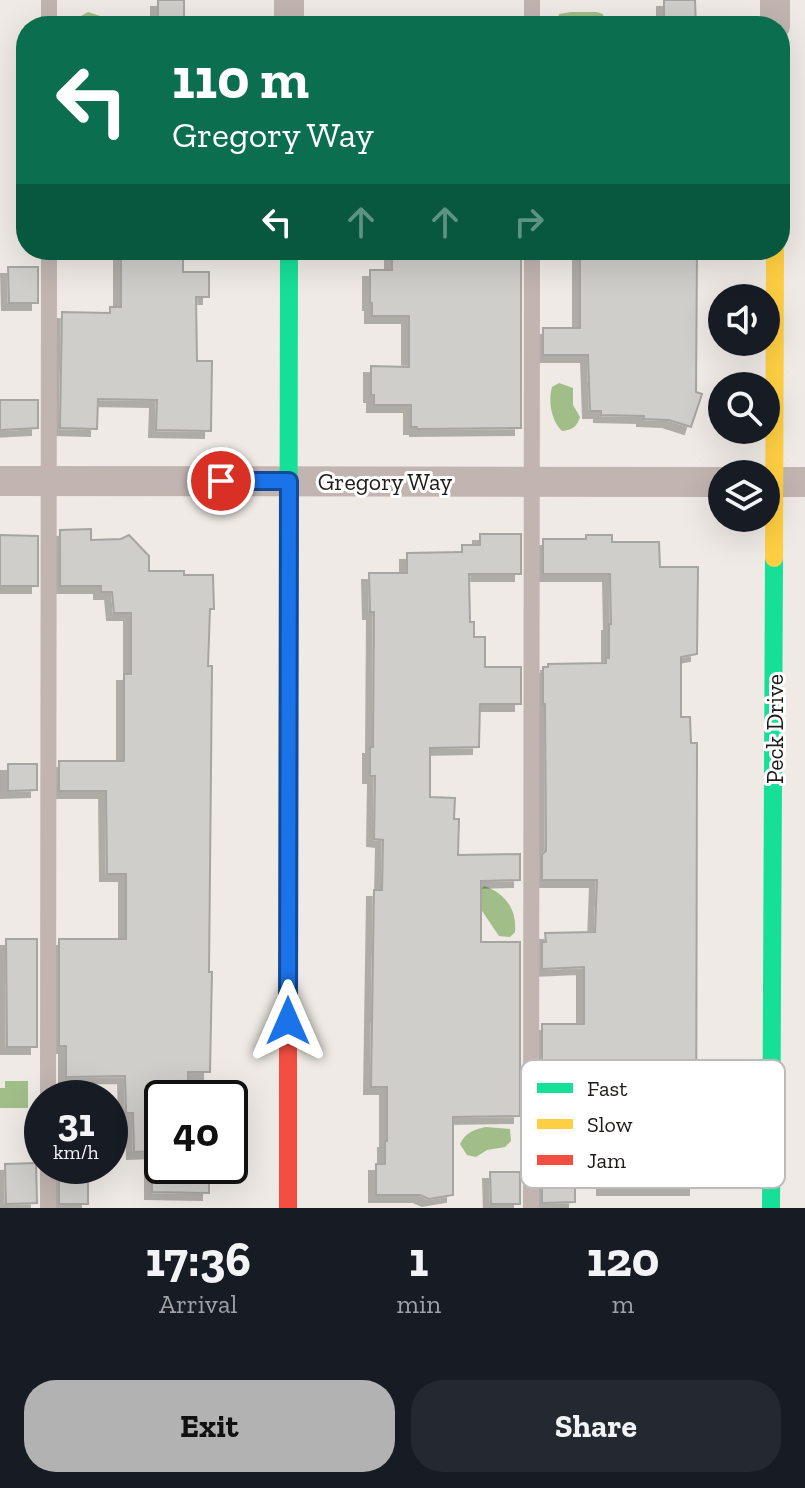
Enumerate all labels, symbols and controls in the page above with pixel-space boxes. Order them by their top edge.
text: 110 m [172,45,309,112]
icon: left [40,48,144,152]
text: Gregory Way [172,113,374,156]
icon: left [255,200,299,244]
icon: ahead [339,200,383,244]
icon: ahead [423,200,467,244]
icon: right [507,200,551,244]
map controls [708,284,780,532]
button: sound [708,284,780,356]
button: search [708,372,780,444]
pin [187,447,255,515]
icon: arrive [199,459,243,503]
button: layers [708,460,780,532]
street label: Gregory Way [318,467,453,496]
street label: Peck Drive [760,674,789,784]
position arrow [246,979,330,1063]
legend [521,1060,785,1188]
text: Fast [587,1075,628,1102]
speed limit sign: 40 [144,1080,248,1184]
text: 31 [57,1098,95,1146]
text: Slow [587,1111,633,1138]
text: km/h [53,1140,99,1164]
text: Jam [587,1147,626,1174]
text: 17:36 [146,1231,251,1288]
text: 1 [409,1231,429,1288]
text: 120 [587,1231,659,1288]
text: Arrival [159,1288,237,1320]
text: min [396,1288,441,1320]
text: m [612,1288,634,1320]
button: Exit [24,1380,395,1472]
button: Share [411,1380,781,1472]

